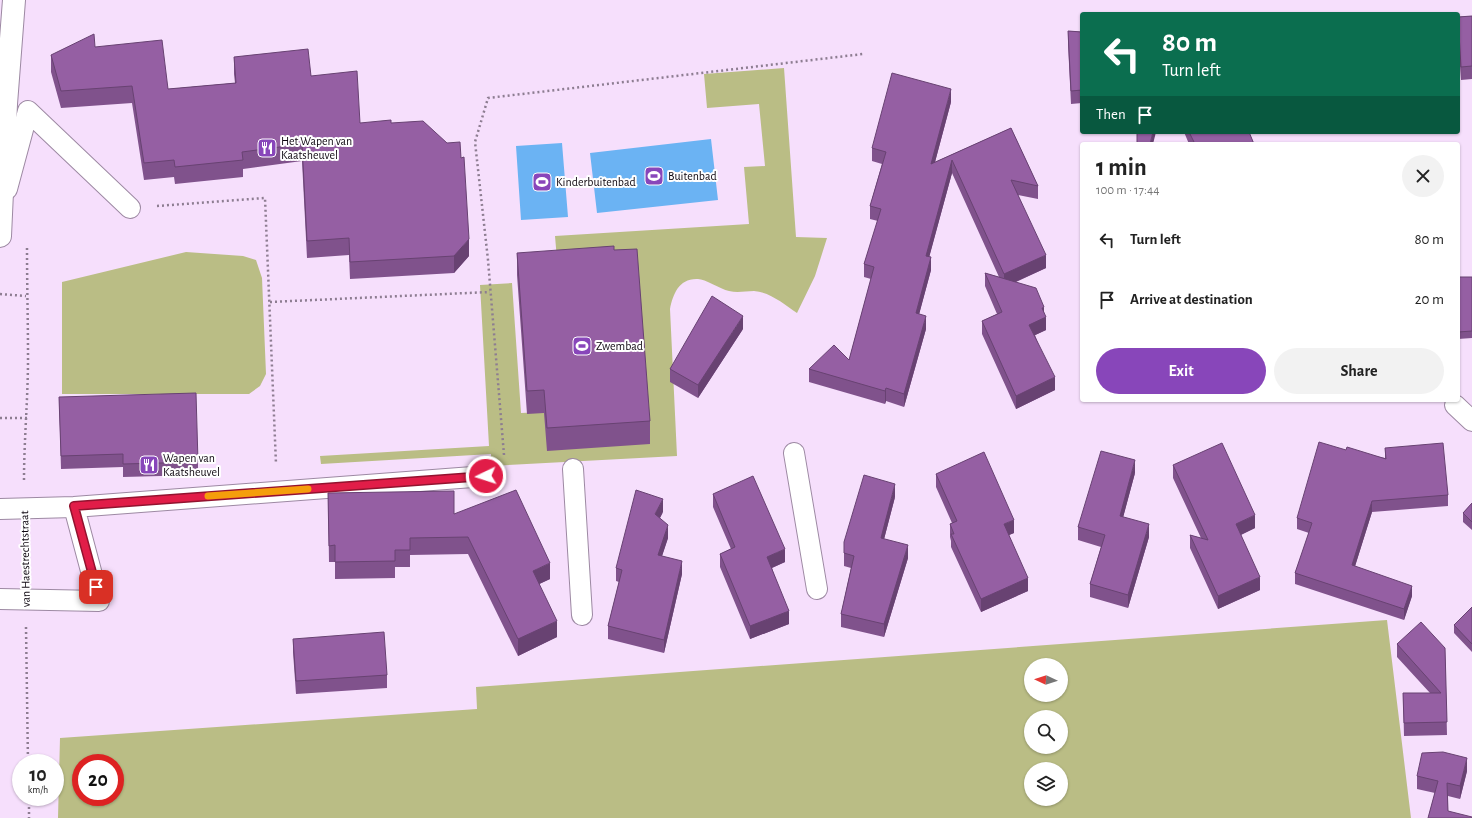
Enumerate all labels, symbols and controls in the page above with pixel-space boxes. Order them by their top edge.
icon: left [1096,28,1148,80]
text: 80 m [1162,29,1217,57]
text: Turn left [1162,62,1221,80]
icon: arrive [1134,104,1156,126]
text: Then [1096,107,1126,122]
place label: Het Wapen van Kaatsheuvel [281,135,352,161]
restaurant icon: Het Wapen van Kaatsheuvel [256,137,278,159]
button: close [1402,155,1444,197]
text: 1 min [1096,156,1147,180]
sports icon: Buitenbad [643,165,665,187]
place label: Buitenbad [668,170,717,182]
sports icon: Kinderbuitenbad [531,171,553,193]
place label: Kinderbuitenbad [556,176,636,188]
text: 100 m · 17:44 [1096,184,1159,197]
icon: left [1096,229,1118,251]
text: Turn left [1130,232,1181,247]
text: 80 m [1414,232,1444,247]
icon: arrive [1096,289,1118,311]
text: Arrive at destination [1130,292,1253,307]
text: 20 m [1415,292,1444,307]
sports icon: Zwembad [571,335,593,357]
place label: Zwembad [596,340,643,352]
button: Exit [1096,348,1266,394]
button: Share [1274,348,1444,394]
place label: Wapen van Kaatsheuvel [163,452,220,478]
restaurant icon: Wapen van Kaatsheuvel [138,454,160,476]
position arrow [465,455,507,497]
street label: van Haestrechtstraat [18,510,32,608]
pin [79,570,113,604]
icon: arrive [85,576,107,598]
north arrow [1024,658,1068,702]
map controls [1024,658,1068,806]
button: search [1024,710,1068,754]
speed limit sign: 20 [72,754,124,806]
button: layers [1024,762,1068,806]
text: 10 [29,765,47,785]
text: km/h [28,785,48,795]

